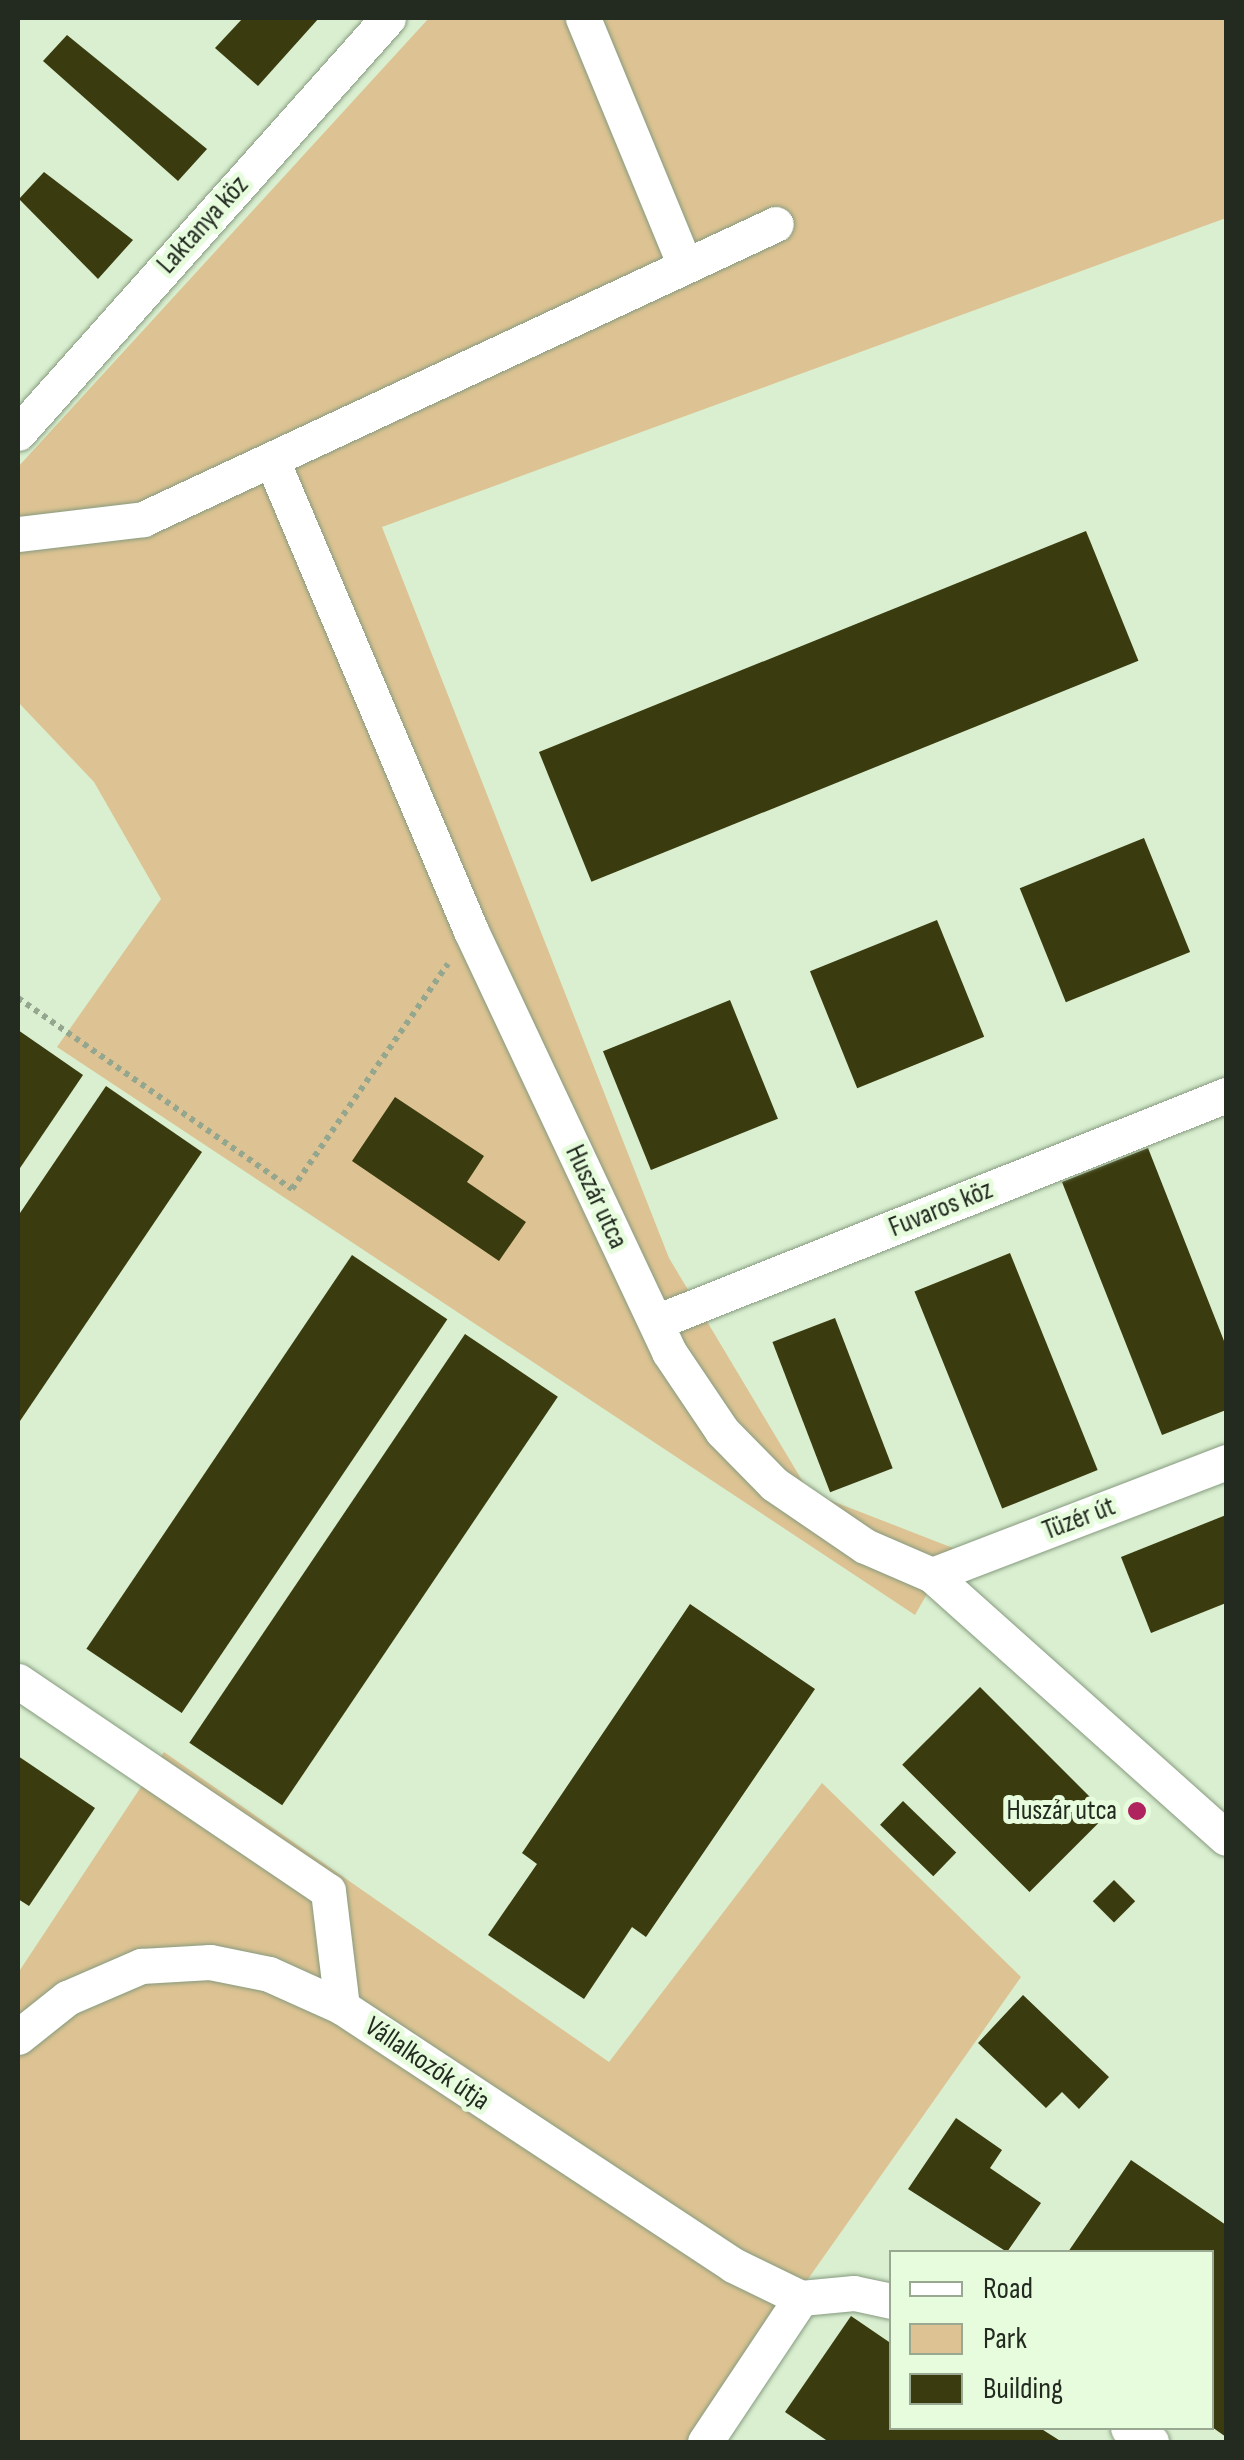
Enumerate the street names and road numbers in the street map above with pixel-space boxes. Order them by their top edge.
street label: Laktanya köz [150,169,256,281]
street label: Huszár utca [557,1140,635,1254]
street label: Fuvaros köz [884,1173,998,1245]
street label: Tüzér út [1038,1490,1120,1548]
street label: Vállalkozók útja [358,2010,496,2118]

